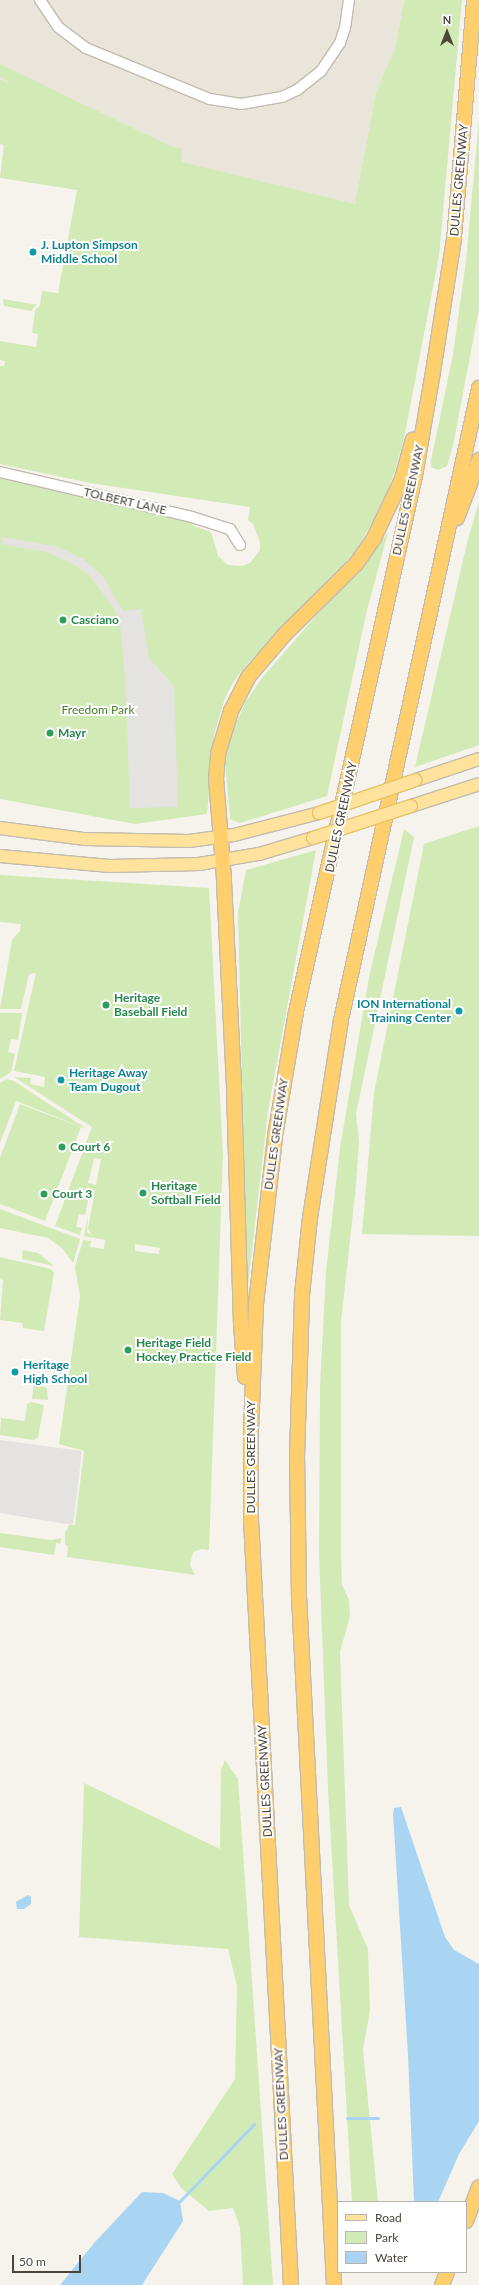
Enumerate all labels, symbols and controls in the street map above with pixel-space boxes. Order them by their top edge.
north arrow [427,12,467,52]
text: N [443,13,451,26]
street label: DULLES GREENWAY [447,123,471,237]
place label: J. Lupton Simpson Middle School [41,238,138,266]
marker: J. Lupton Simpson Middle School [28,247,38,257]
street label: DULLES GREENWAY [389,443,427,557]
street label: TOLBERT LANE [82,484,168,518]
place label: Casciano [71,613,119,627]
marker: Casciano [58,615,68,625]
park label: Freedom Park [62,703,134,717]
place label: Mayr [58,726,86,740]
marker: Mayr [45,728,55,738]
street label: DULLES GREENWAY [322,760,360,874]
place label: Heritage Baseball Field [114,991,187,1019]
place label: ION International Training Center [357,997,451,1025]
marker: Heritage Baseball Field [101,1000,111,1010]
marker: ION International Training Center [454,1006,464,1016]
place label: Heritage Away Team Dugout [69,1066,148,1094]
marker: Heritage Away Team Dugout [56,1075,66,1085]
street label: DULLES GREENWAY [261,1077,291,1191]
place label: Court 6 [70,1140,110,1154]
marker: Court 6 [57,1142,67,1152]
place label: Heritage Softball Field [151,1179,221,1207]
place label: Court 3 [52,1187,92,1201]
marker: Heritage Softball Field [138,1188,148,1198]
marker: Court 3 [39,1189,49,1199]
place label: Heritage Field Hockey Practice Field [136,1336,252,1364]
marker: Heritage Field Hockey Practice Field [123,1345,133,1355]
place label: Heritage High School [23,1358,87,1386]
marker: Heritage High School [10,1367,20,1377]
street label: DULLES GREENWAY [244,1401,258,1513]
street label: DULLES GREENWAY [255,1724,275,1838]
street label: DULLES GREENWAY [271,2047,291,2161]
legend [337,2201,467,2273]
text: Road [375,2210,402,2225]
text: Park [375,2230,398,2245]
scale bar [14,2247,83,2273]
text: Water [375,2250,408,2265]
text: 50 m [19,2254,46,2269]

